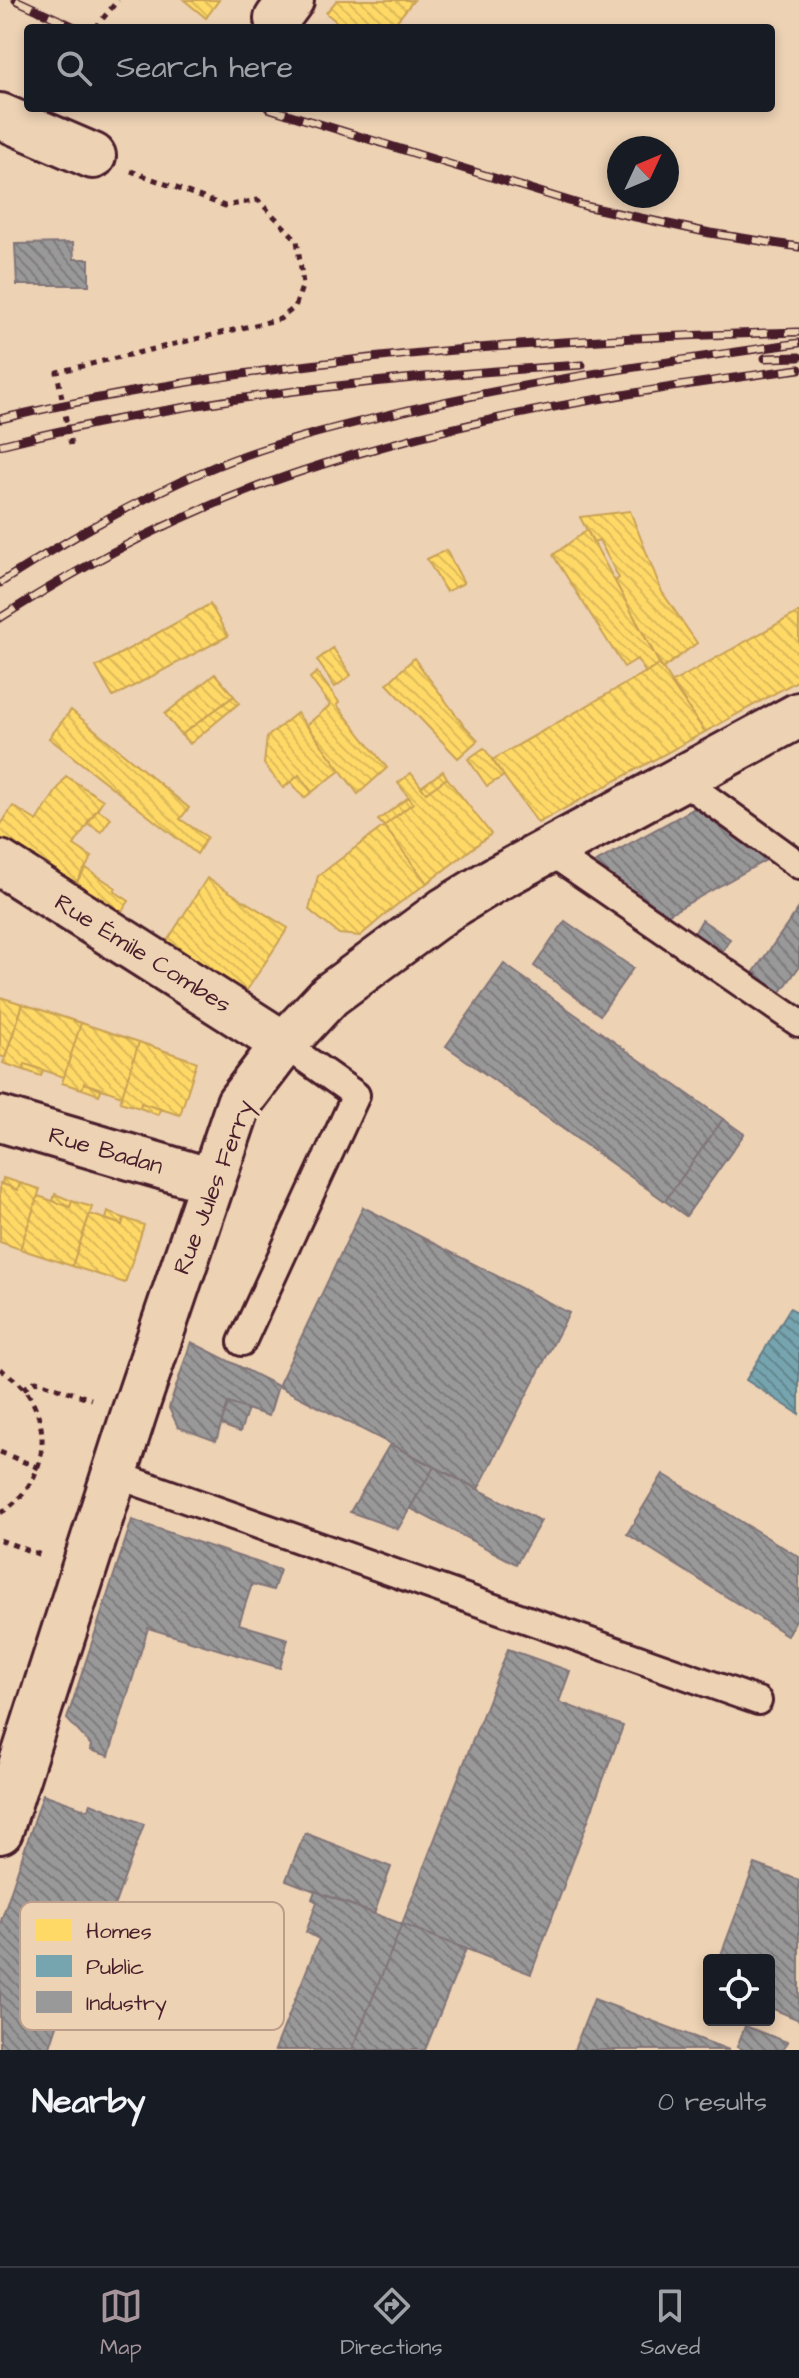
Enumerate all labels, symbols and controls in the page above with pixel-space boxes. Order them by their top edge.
search box [24,24,775,112]
icon: search [52,46,96,90]
text: Search here [116,47,293,89]
north arrow [607,136,679,208]
street label: Rue Émile Combes [48,886,237,1022]
street label: Rue Jules Ferry [165,1095,264,1280]
street label: Rue Badan [44,1118,167,1184]
legend [20,1902,284,2030]
text: Homes [86,1916,152,1947]
text: Public [86,1952,144,1983]
map controls [703,1954,775,2026]
button: locate [703,1954,775,2026]
text: Industry [86,1988,167,2020]
text: Nearby [32,2078,146,2126]
text: 0 results [658,2084,767,2120]
tab: Map [99,2284,143,2363]
tab: Directions [340,2284,443,2363]
tab: Saved [640,2284,700,2363]

